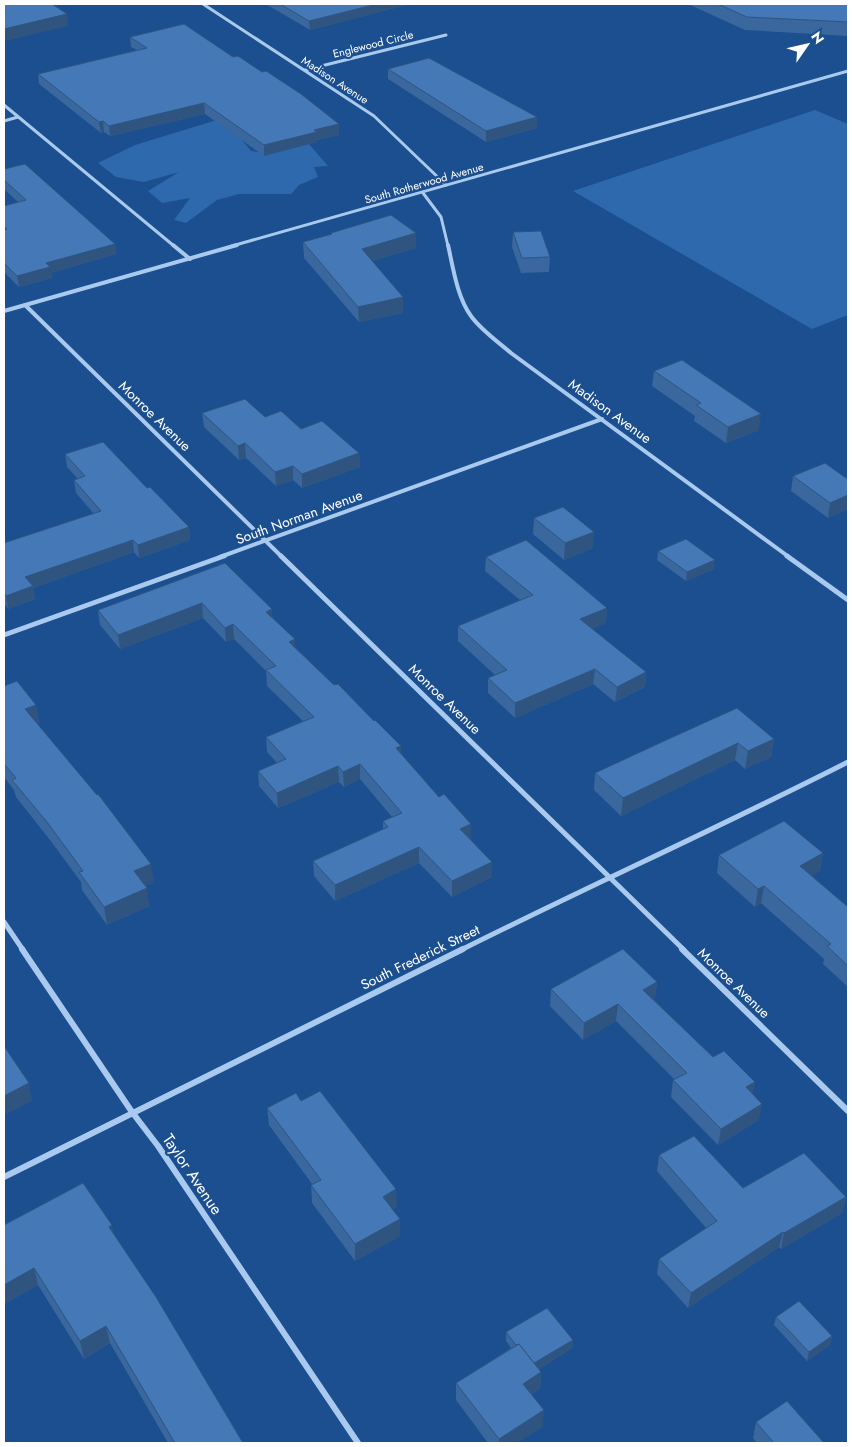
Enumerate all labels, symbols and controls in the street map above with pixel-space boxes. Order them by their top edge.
north arrow [782,20,832,70]
street label: Englewood Circle [331,26,415,62]
text: N [806,28,829,48]
street label: Madison Avenue [298,52,372,108]
street label: South Rotherwood Avenue [363,158,486,208]
street label: Madison Avenue [564,374,656,448]
street label: Monroe Avenue [114,376,196,456]
street label: South Norman Avenue [233,485,365,549]
street label: Monroe Avenue [404,659,486,739]
street label: South Frederick Street [357,919,483,995]
street label: Monroe Avenue [693,943,775,1023]
street label: Taylor Avenue [157,1129,228,1219]

